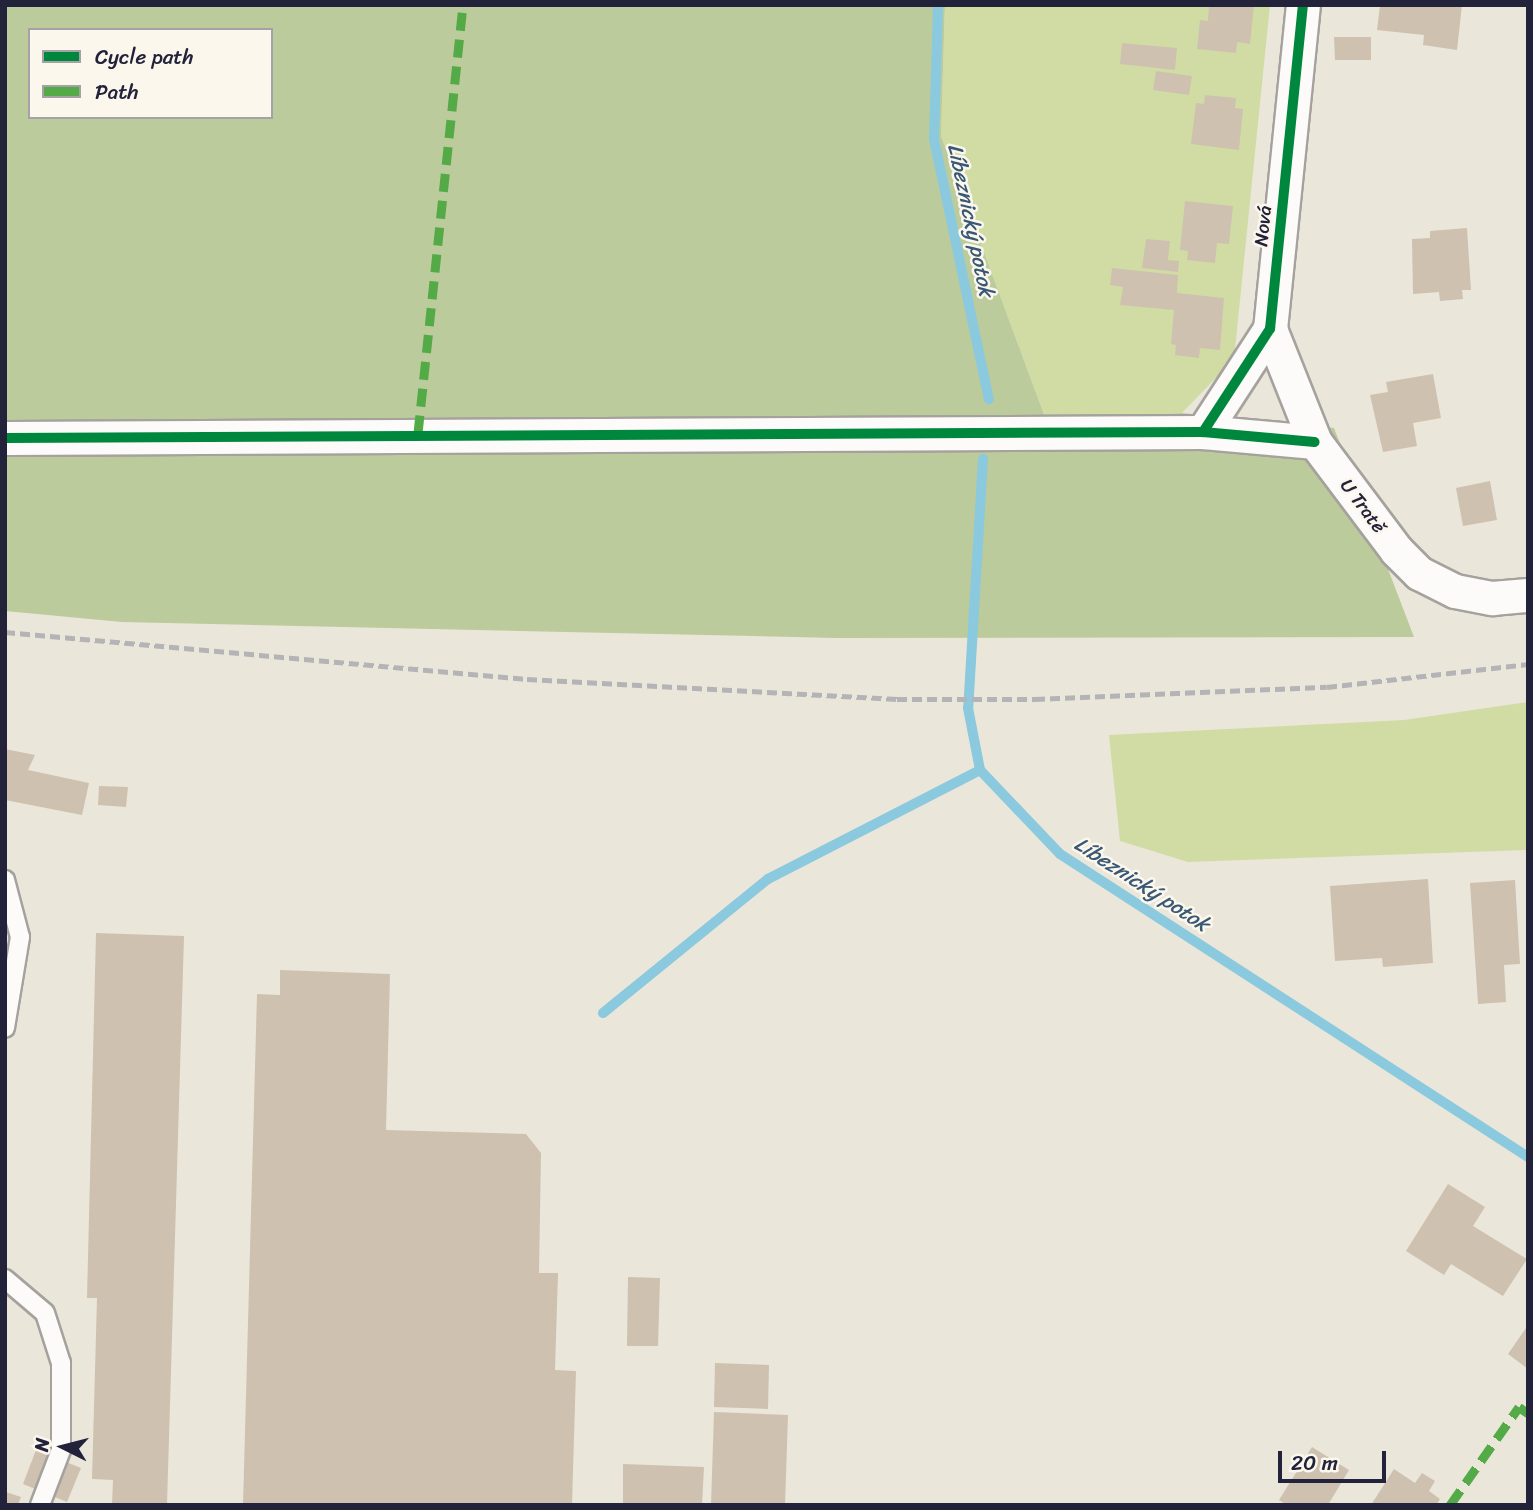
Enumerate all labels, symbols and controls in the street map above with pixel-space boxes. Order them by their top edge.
legend [28,28,273,119]
text: Cycle path [95,38,194,76]
text: Path [95,73,138,111]
water label: Líbeznický potok [942,141,1000,299]
street label: Nová [1250,204,1276,248]
street label: U Tratě [1335,474,1391,538]
water label: Líbeznický potok [1070,831,1214,937]
north arrow [28,1412,98,1482]
text: N [25,1436,59,1453]
scale bar [1281,1436,1390,1480]
text: 20 m [1291,1444,1338,1482]

